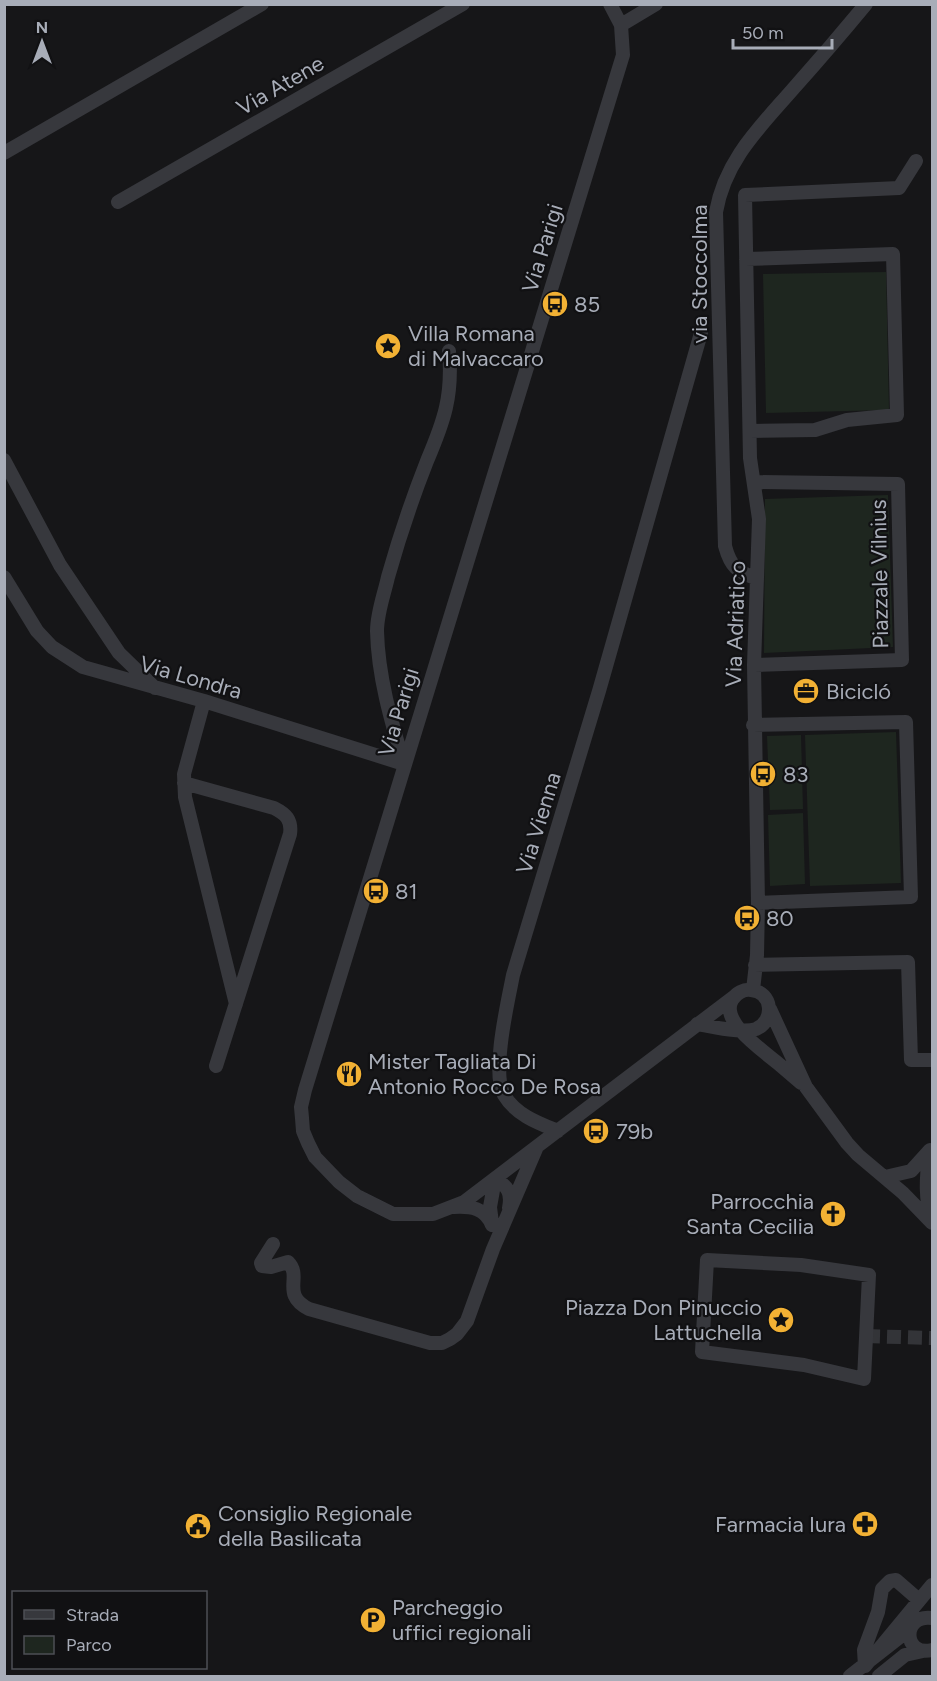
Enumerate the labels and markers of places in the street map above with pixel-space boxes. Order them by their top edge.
bus stop icon: 85 [540,289,570,319]
place label: 85 [574,291,600,318]
place label: Villa Romana di Malvaccaro [408,320,544,372]
place icon: Villa Romana di Malvaccaro [373,331,403,361]
office icon: Bicicló [791,676,821,706]
place label: Bicicló [826,678,891,705]
bus stop icon: 83 [748,759,778,789]
place label: 83 [783,761,808,788]
bus stop icon: 81 [361,876,391,906]
place label: 81 [395,878,418,905]
bus stop icon: 80 [732,903,762,933]
place label: 80 [766,905,794,932]
place label: Mister Tagliata Di Antonio Rocco De Rosa [368,1048,601,1100]
restaurant icon: Mister Tagliata Di Antonio Rocco De Rosa [334,1059,364,1089]
bus stop icon: 79b [581,1116,611,1146]
place label: 79b [616,1118,653,1145]
place label: Parrocchia Santa Cecilia [686,1188,814,1240]
church icon: Parrocchia Santa Cecilia [818,1199,848,1229]
place label: Piazza Don Pinuccio Lattuchella [565,1294,762,1346]
place icon: Piazza Don Pinuccio Lattuchella [766,1305,796,1335]
place label: Consiglio Regionale della Basilicata [218,1500,412,1552]
pharmacy icon: Farmacia Iura [850,1509,880,1539]
public building icon: Consiglio Regionale della Basilicata [183,1511,213,1541]
place label: Farmacia Iura [715,1511,846,1538]
place label: Parcheggio uffici regionali [392,1594,532,1646]
parking icon: Parcheggio uffici regionali [358,1605,388,1635]

